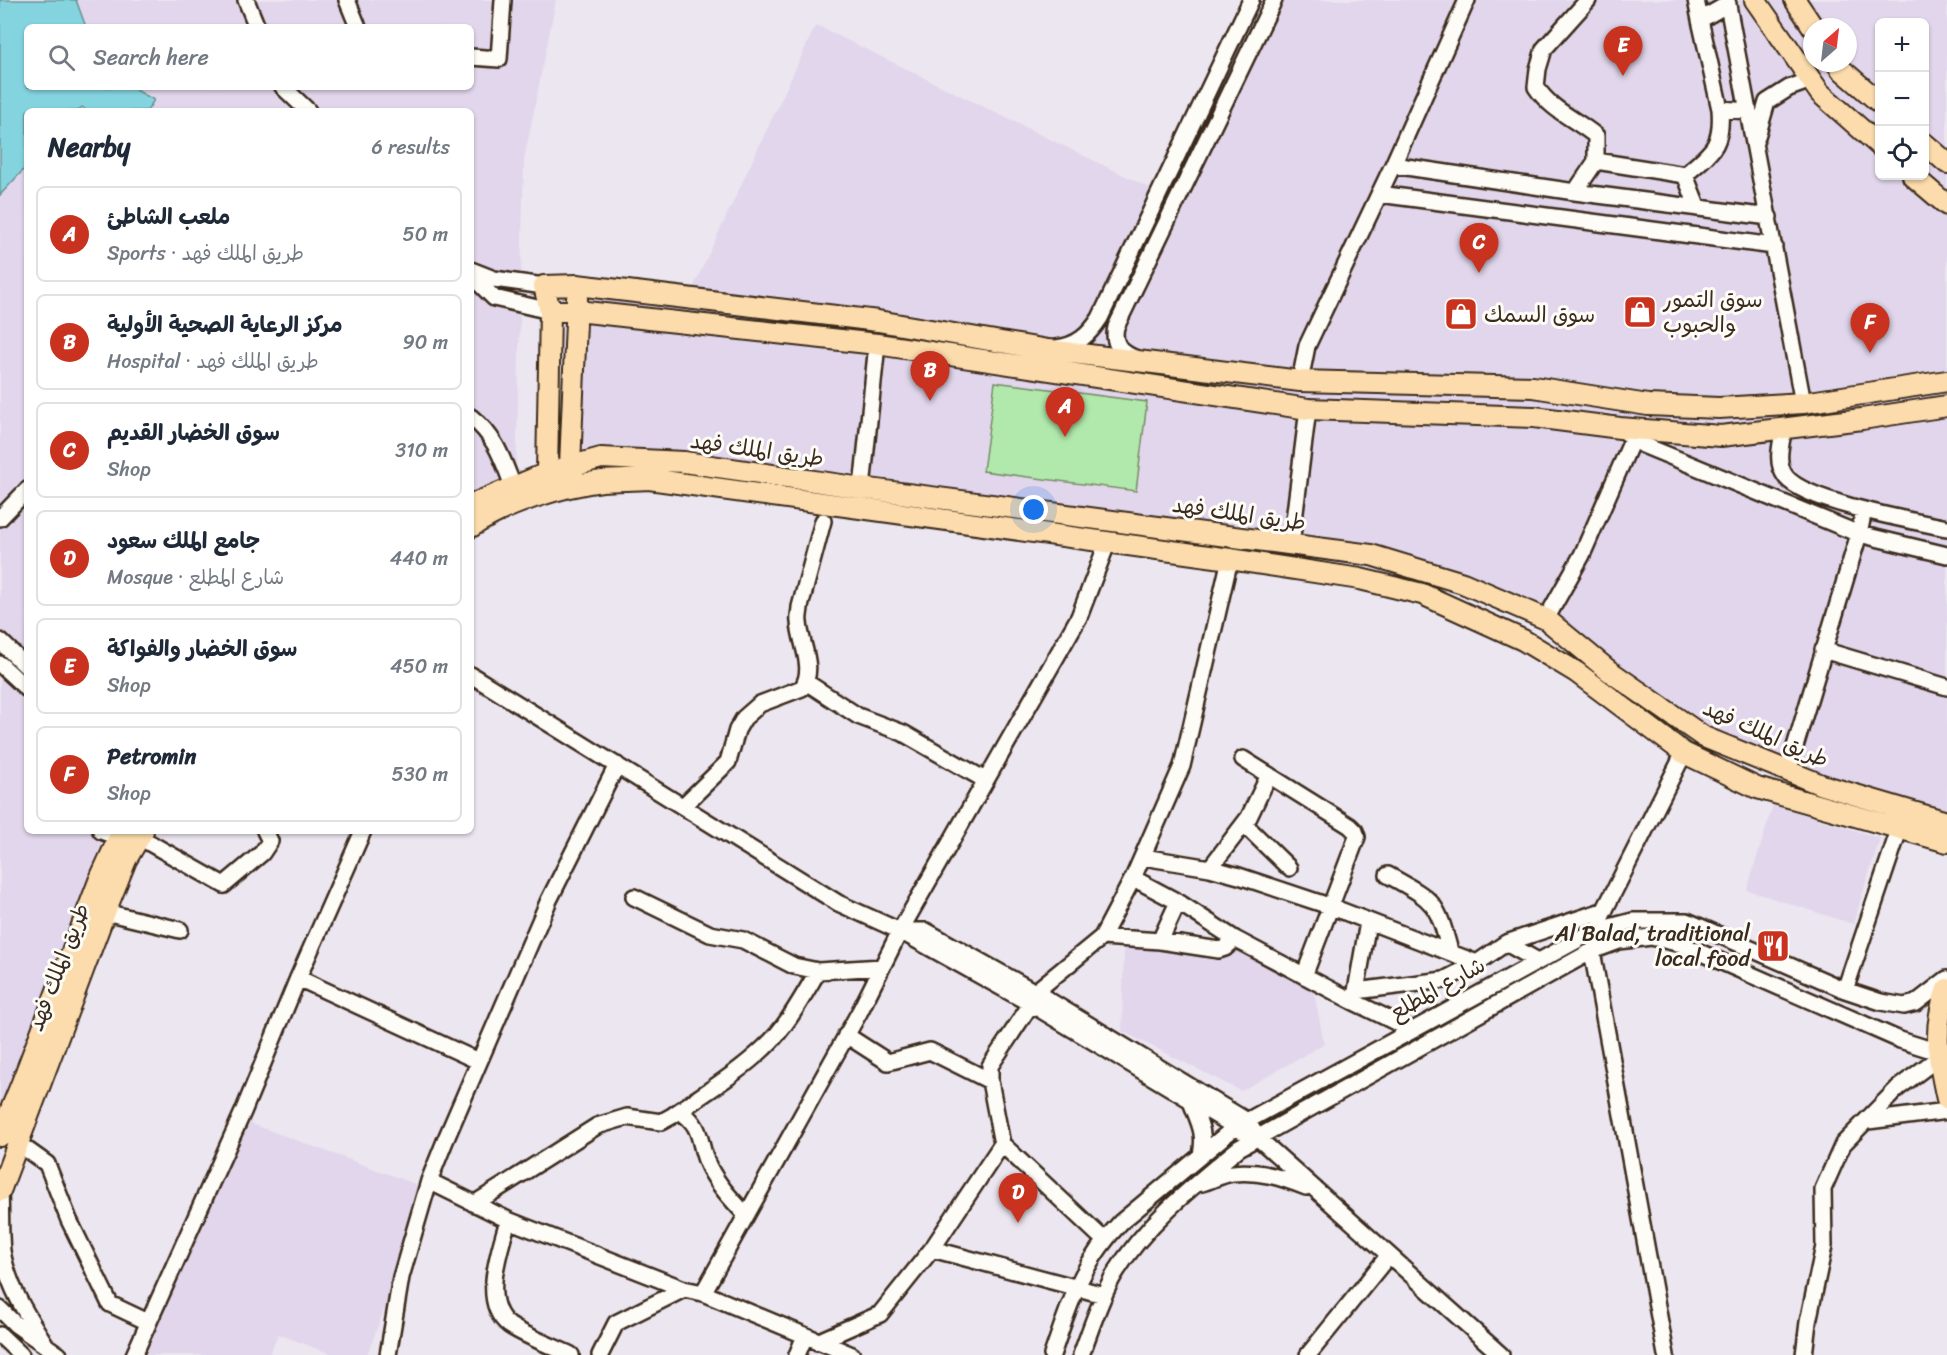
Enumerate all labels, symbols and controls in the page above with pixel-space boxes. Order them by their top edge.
north arrow [1803,18,1857,72]
map controls [1875,18,1929,180]
button: + [1875,18,1929,72]
search box [24,24,474,90]
pin: E [1604,26,1642,76]
text: Search here [93,38,209,77]
icon: search [45,41,78,74]
button: − [1875,72,1929,126]
text: Nearby [48,124,130,170]
button: locate [1875,126,1929,180]
text: 6 results [371,130,450,165]
text: ملعب الشاطئ [107,197,230,236]
text: A [63,217,76,252]
text: 50 m [403,217,448,252]
pin: C [1460,224,1498,273]
text: Sports · طريق الملك فهد [107,236,304,271]
place label: سوق التمور والحبوب [1662,280,1763,344]
shop icon: سوق التمور والحبوب [1622,294,1658,330]
place label: سوق السمك [1484,295,1595,334]
shop icon: سوق السمك [1443,296,1479,332]
pin: F [1850,304,1890,353]
text: مركز الرعاية الصحية الأولية [107,305,343,344]
text: B [63,325,76,360]
text: 90 m [403,325,448,360]
text: Hospital · طريق الملك فهد [107,344,319,379]
pin: B [910,352,950,401]
pin: A [1046,388,1084,437]
text: سوق الخضار القديم [107,413,280,452]
street label: طريق الملك فهد [687,421,826,478]
text: C [63,433,76,468]
text: 310 m [395,433,448,468]
text: Shop [107,452,151,487]
street label: طريق الملك فهد [1169,485,1308,542]
your location [1019,495,1048,524]
text: جامع الملك سعود [107,521,260,560]
text: D [64,541,75,576]
text: 440 m [390,541,448,576]
text: Mosque · شارع المطلع [107,560,284,595]
text: سوق الخضار والفواكة [107,629,297,668]
text: E [64,649,75,684]
text: 450 m [390,649,448,684]
text: Shop [107,668,151,703]
street label: طريق الملك فهد [1696,688,1835,779]
text: Petromin [107,737,196,776]
text: F [64,757,75,792]
text: 530 m [392,757,448,792]
text: Shop [107,776,151,811]
street label: طريق الملك فهد [16,897,101,1037]
place label: Al Balad, traditional local food [1554,914,1751,978]
restaurant icon: Al Balad, traditional local food [1755,928,1791,964]
street label: شارع المطلع [1382,946,1493,1031]
pin: D [998,1174,1038,1223]

